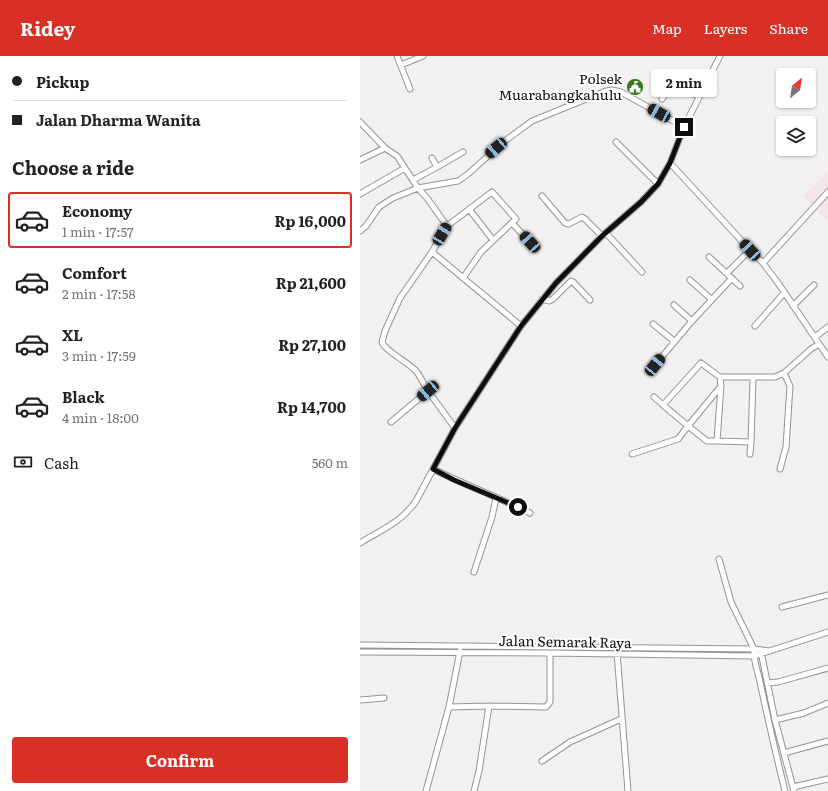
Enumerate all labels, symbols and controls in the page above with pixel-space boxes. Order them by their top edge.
text: Ridey [20,14,75,42]
text: Map [652,18,682,38]
text: Layers [704,18,747,38]
text: Share [769,18,808,38]
place label: Polsek Muarabangkahulu [499,68,622,104]
north arrow [776,68,816,108]
map controls [776,68,816,156]
callout: 2 min [651,69,717,97]
text: Pickup [36,70,89,93]
text: 2 min [666,73,702,92]
public building icon: Polsek Muarabangkahulu [625,77,645,97]
car [646,102,672,124]
text: Jalan Dharma Wanita [36,108,201,131]
button: layers [776,116,816,156]
route end [675,118,693,136]
car [483,136,509,160]
text: Choose a ride [12,154,134,181]
text: Economy [62,199,132,222]
icon: car [14,202,50,238]
text: Rp 16,000 [275,209,346,232]
car [431,221,453,247]
text: 1 min · 17:57 [62,222,134,241]
car [518,229,542,255]
car [737,237,763,263]
text: Comfort [62,261,127,284]
icon: car [14,264,50,300]
text: Rp 21,600 [276,271,346,294]
text: 2 min · 17:58 [62,284,136,303]
text: XL [62,323,83,346]
icon: car [14,326,50,362]
text: Rp 27,100 [278,333,346,356]
text: 3 min · 17:59 [62,346,136,365]
car [643,352,667,378]
car [415,379,441,403]
text: Black [62,385,105,408]
icon: car [14,388,50,424]
text: Rp 14,700 [277,395,346,418]
text: 4 min · 18:00 [62,408,139,427]
icon: cash [12,451,34,473]
text: Cash [44,451,79,474]
text: 560 m [312,453,348,472]
route start [509,498,527,516]
street label: Jalan Semarak Raya [498,630,632,652]
button: Confirm [12,737,348,783]

